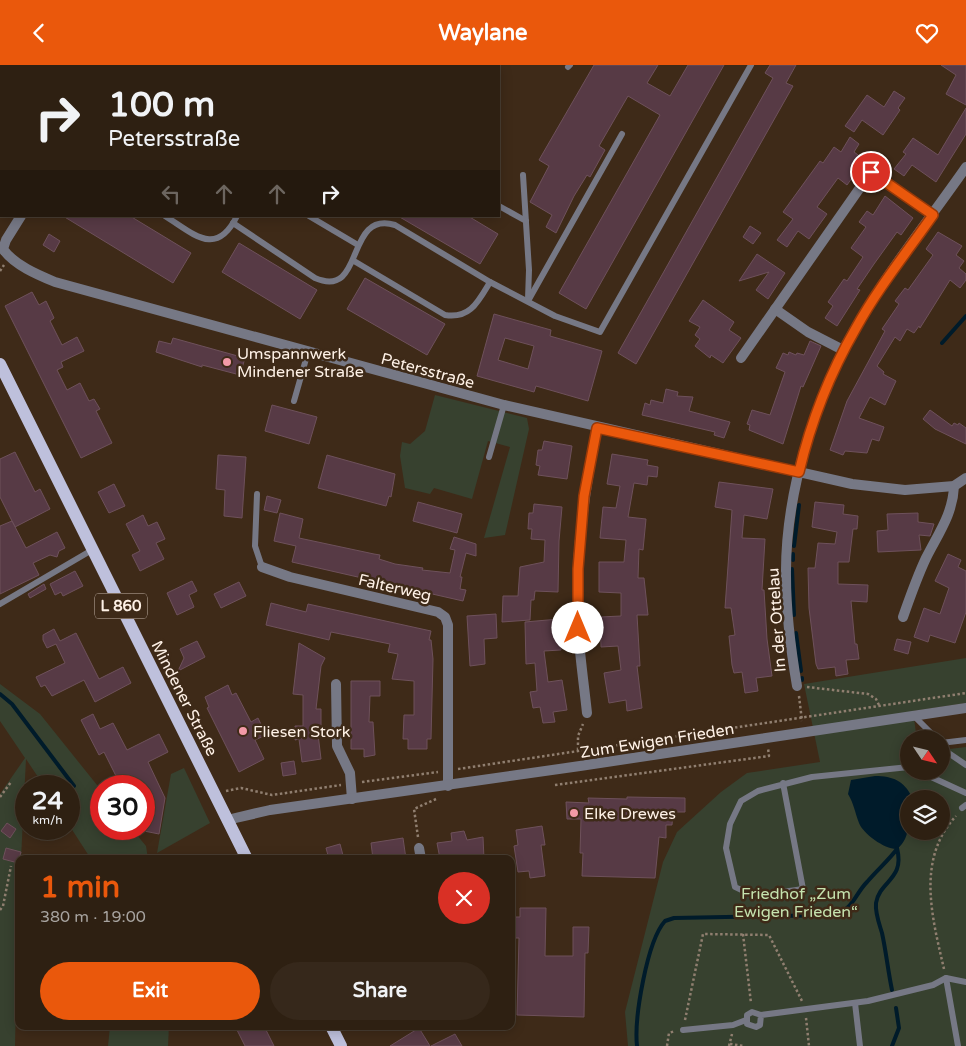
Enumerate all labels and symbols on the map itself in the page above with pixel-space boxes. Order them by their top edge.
pin [850,151,892,193]
place label: Umspannwerk Mindener Straße [237,344,364,382]
street label: Petersstraße [379,349,477,393]
marker: Umspannwerk Mindener Straße [221,356,233,368]
street label: In der Ottelau [763,567,791,673]
street label: Falterweg [356,570,433,606]
road number: L 860 [95,593,147,619]
position arrow [551,601,603,653]
street label: Mindener Straße [146,637,222,759]
street label: Zum Ewigen Frieden [579,719,736,763]
place label: Fliesen Stork [253,722,351,742]
marker: Fliesen Stork [237,725,249,737]
north arrow [900,730,950,780]
speed limit sign: 30 [90,775,155,840]
place label: Elke Drewes [584,804,676,824]
marker: Elke Drewes [568,807,580,819]
park label: Friedhof „Zum Ewigen Frieden“ [734,884,858,922]

